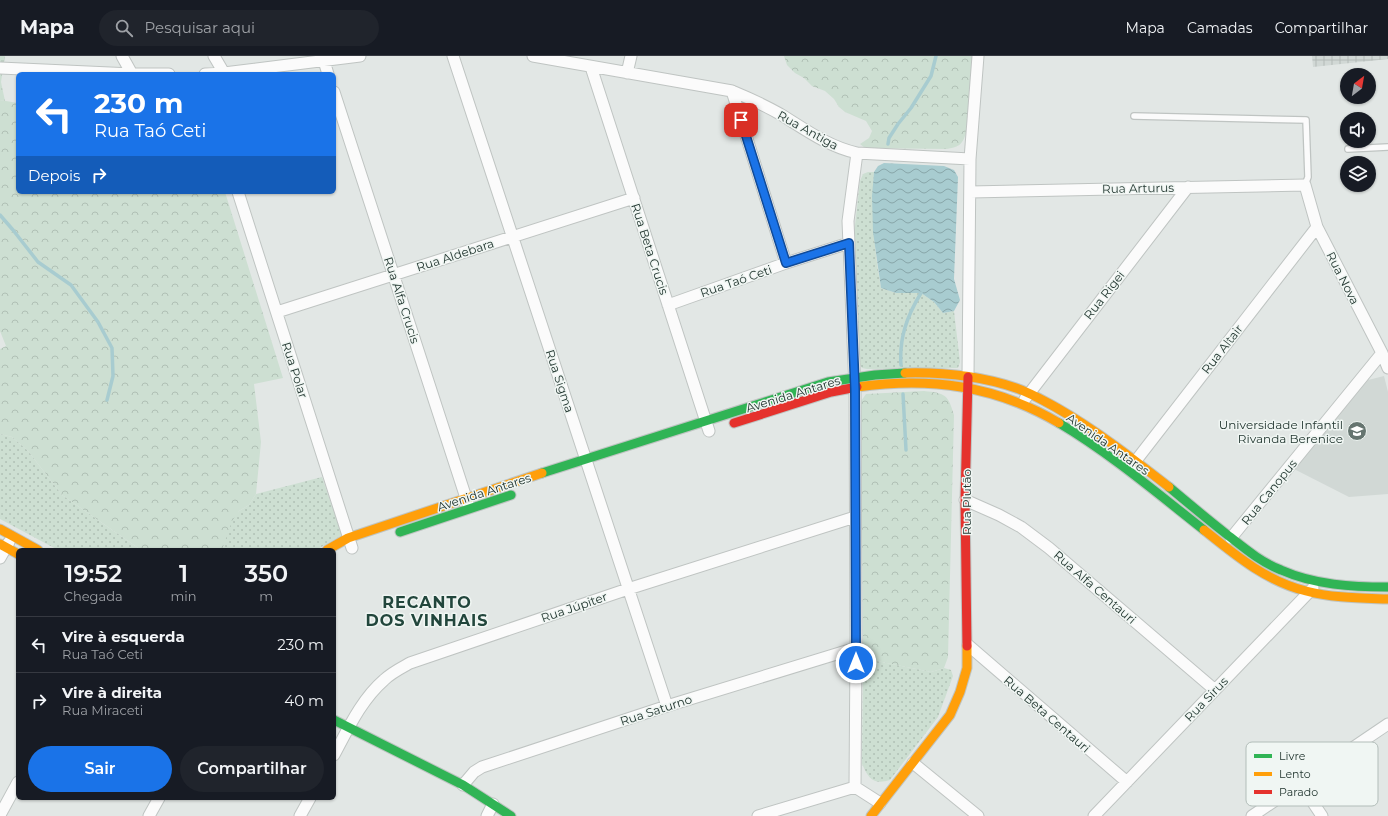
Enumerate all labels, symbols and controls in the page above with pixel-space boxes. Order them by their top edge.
search box [99,10,379,46]
text: Mapa [20,16,75,39]
icon: search [113,17,135,39]
text: Pesquisar aqui [145,18,255,37]
text: Mapa [1126,19,1165,37]
text: Camadas [1187,19,1253,37]
text: Compartilhar [1275,19,1368,37]
north arrow [1340,68,1376,104]
map controls [1340,68,1376,192]
text: 230 m [94,86,183,120]
icon: left [28,88,80,140]
pin [724,103,758,137]
street label: Rua Antiga [775,107,841,153]
icon: arrive [730,109,752,131]
button: sound [1340,112,1376,148]
text: Rua Taó Ceti [94,120,206,142]
button: layers [1340,156,1376,192]
icon: right [88,164,110,186]
text: Depois [28,166,80,185]
street label: Rua Arturus [1102,180,1174,196]
street label: Rua Beta Crucis [628,201,672,297]
street label: Rua Aldebara [414,235,496,275]
street label: Rua Nova [1323,249,1363,307]
street label: Rua Alfa Crucis [381,255,423,345]
street label: Rua Taó Ceti [698,262,774,300]
street label: Rua Rigei [1080,268,1128,322]
street label: Rua Altair [1198,321,1246,377]
street label: Rua Polar [279,340,311,400]
street label: Rua Sigma [543,347,577,415]
street label: Avenida Antares [744,372,842,415]
street label: Avenida Antares [1064,410,1152,478]
place label: Universidade Infantil Rivanda Berenice [1219,417,1343,446]
school or university icon: Universidade Infantil Rivanda Berenice [1346,420,1368,442]
street label: Rua Canopus [1238,456,1300,528]
street label: Rua Plutão [959,469,974,535]
street label: Avenida Antares [435,470,533,514]
street label: Rua Alfa Centauri [1051,547,1139,627]
text: 19:52 [64,559,122,588]
text: 1 [179,559,188,588]
text: 350 [244,559,288,588]
text: Chegada [64,588,123,604]
text: min [170,588,197,604]
text: m [259,588,273,604]
street label: Rua Júpiter [539,589,609,625]
district label: RECANTO DOS VINHAIS [366,593,488,630]
text: Vire à esquerda [62,627,185,646]
icon: left [28,634,50,656]
text: 230 m [277,635,324,654]
position arrow [835,642,877,684]
text: Rua Taó Ceti [62,646,143,662]
street label: Rua Beta Centauri [1001,672,1093,756]
street label: Rua Sirus [1181,673,1231,724]
text: Vire à direita [62,683,162,702]
icon: right [28,690,50,712]
text: 40 m [284,691,324,710]
street label: Rua Saturno [618,691,694,729]
text: Rua Miraceti [62,702,143,718]
legend [1246,742,1378,806]
button: Sair [28,746,172,792]
button: Compartilhar [180,746,324,792]
text: Livre [1279,749,1306,763]
text: Lento [1279,767,1311,781]
text: Parado [1279,785,1318,799]

